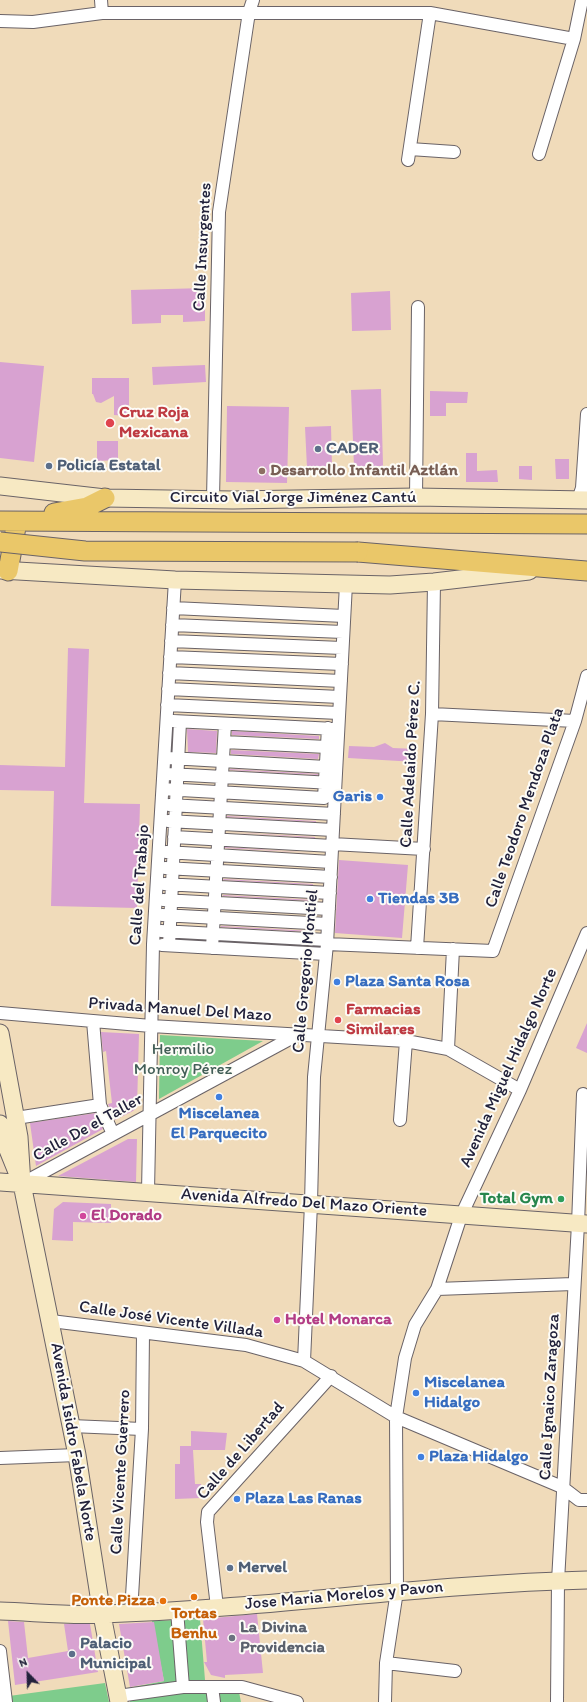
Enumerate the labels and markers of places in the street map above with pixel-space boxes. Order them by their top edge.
place label: Cruz Roja Mexicana [119,403,189,443]
marker: Cruz Roja Mexicana [104,417,116,429]
place label: CADER [326,439,379,459]
marker: CADER [313,444,323,454]
place label: Policía Estatal [57,456,161,476]
marker: Policía Estatal [44,461,54,471]
place label: Desarrollo Infantil Aztlán [270,461,458,481]
marker: Desarrollo Infantil Aztlán [257,466,267,476]
place label: Garis [333,787,372,807]
marker: Garis [375,792,385,802]
place label: Tiendas 3B [378,889,459,909]
marker: Tiendas 3B [365,894,375,904]
place label: Plaza Santa Rosa [345,972,470,992]
marker: Plaza Santa Rosa [332,977,342,987]
place label: Farmacias Similares [346,1000,421,1040]
marker: Farmacias Similares [333,1015,343,1025]
marker: Miscelanea El Parquecito [214,1092,224,1102]
place label: Miscelanea El Parquecito [171,1104,267,1144]
place label: Total Gym [480,1189,553,1209]
marker: Total Gym [556,1194,566,1204]
place label: El Dorado [91,1206,162,1226]
marker: El Dorado [78,1211,88,1221]
place label: Hotel Monarca [285,1310,392,1330]
marker: Hotel Monarca [272,1315,282,1325]
place label: Miscelanea Hidalgo [424,1373,505,1413]
marker: Miscelanea Hidalgo [411,1388,421,1398]
place label: Plaza Hidalgo [429,1447,528,1467]
marker: Plaza Hidalgo [416,1452,426,1462]
place label: Plaza Las Ranas [245,1489,362,1509]
marker: Plaza Las Ranas [232,1494,242,1504]
place label: Mervel [238,1558,287,1578]
marker: Mervel [225,1563,235,1573]
place label: Ponte Pizza [71,1591,155,1611]
marker: Tortas Benhu [189,1592,199,1602]
marker: Ponte Pizza [158,1596,168,1606]
place label: Tortas Benhu [171,1604,217,1644]
place label: La Divina Providencia [240,1618,325,1658]
marker: La Divina Providencia [227,1633,237,1643]
place label: Palacio Municipal [80,1634,151,1674]
marker: Palacio Municipal [67,1649,77,1659]

